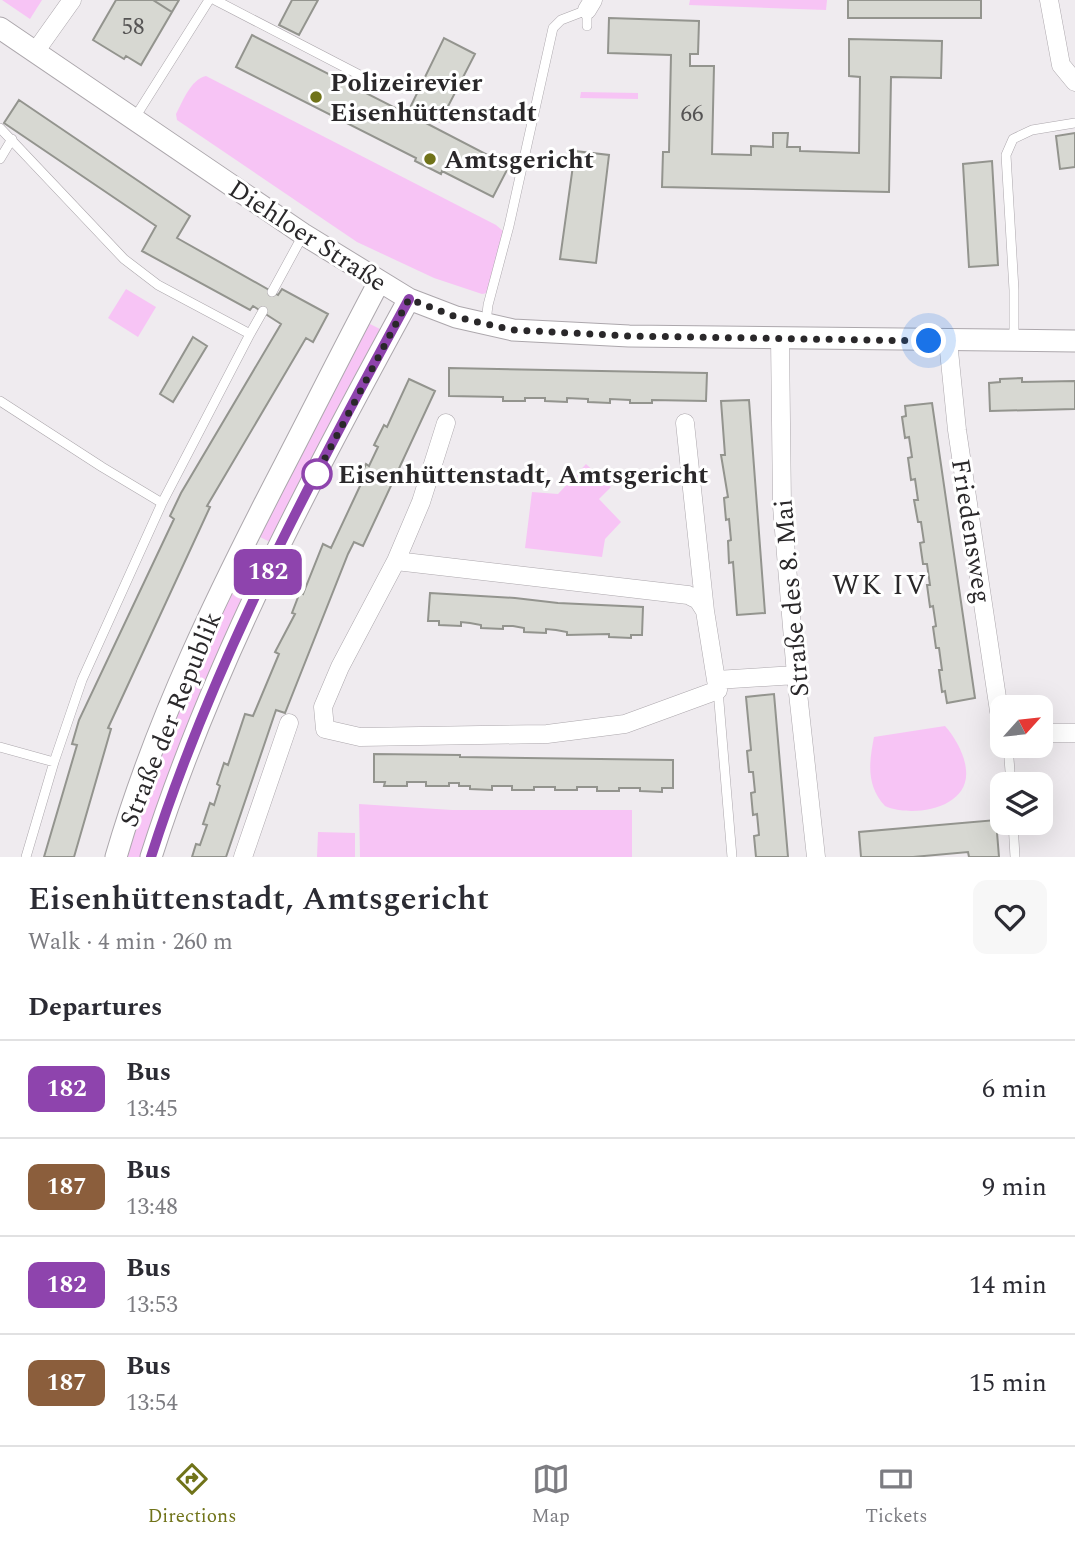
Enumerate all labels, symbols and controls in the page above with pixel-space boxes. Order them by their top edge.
house number: 58 [122,10,145,45]
place label: Polizeirevier Eisenhüttenstadt [330,63,537,133]
marker: Polizeirevier Eisenhüttenstadt [308,89,324,105]
house number: 66 [681,97,704,132]
place label: Amtsgericht [444,140,594,180]
marker: Amtsgericht [422,151,438,167]
street label: Diehloer Straße [220,169,395,302]
your location [911,323,946,358]
place label: Eisenhüttenstadt, Amtsgericht [338,455,708,495]
street label: Friedensweg [940,456,1002,606]
marker: Eisenhüttenstadt, Amtsgericht [302,459,332,489]
street label: Straße des 8. Mai [763,497,821,698]
line badge: 182 [228,549,308,595]
text: 182 [248,554,288,590]
district label: WK IV [832,564,928,607]
street label: Straße der Republik [109,605,232,833]
north arrow [990,695,1054,758]
map controls [990,695,1053,835]
button: layers [990,772,1053,835]
text: Eisenhüttenstadt, Amtsgericht [28,874,489,924]
button: heart [973,880,1047,954]
text: Walk · 4 min · 260 m [28,925,233,960]
text: Departures [28,987,162,1027]
text: Bus [126,1052,171,1092]
text: 6 min [982,1069,1047,1109]
text: 182 [46,1071,87,1107]
text: 13:45 [126,1092,178,1127]
text: Bus [126,1150,171,1190]
text: 9 min [982,1167,1047,1207]
text: 187 [46,1169,87,1205]
text: 13:48 [126,1190,178,1225]
text: Bus [126,1248,171,1288]
text: 14 min [969,1265,1047,1305]
text: 182 [46,1267,87,1303]
text: 13:53 [126,1288,178,1323]
text: Bus [126,1346,171,1386]
text: 15 min [969,1363,1047,1403]
text: 187 [46,1365,87,1401]
text: 13:54 [126,1386,178,1421]
tab: Directions [148,1460,236,1531]
tab: Map [532,1460,570,1531]
tab: Tickets [865,1460,927,1531]

